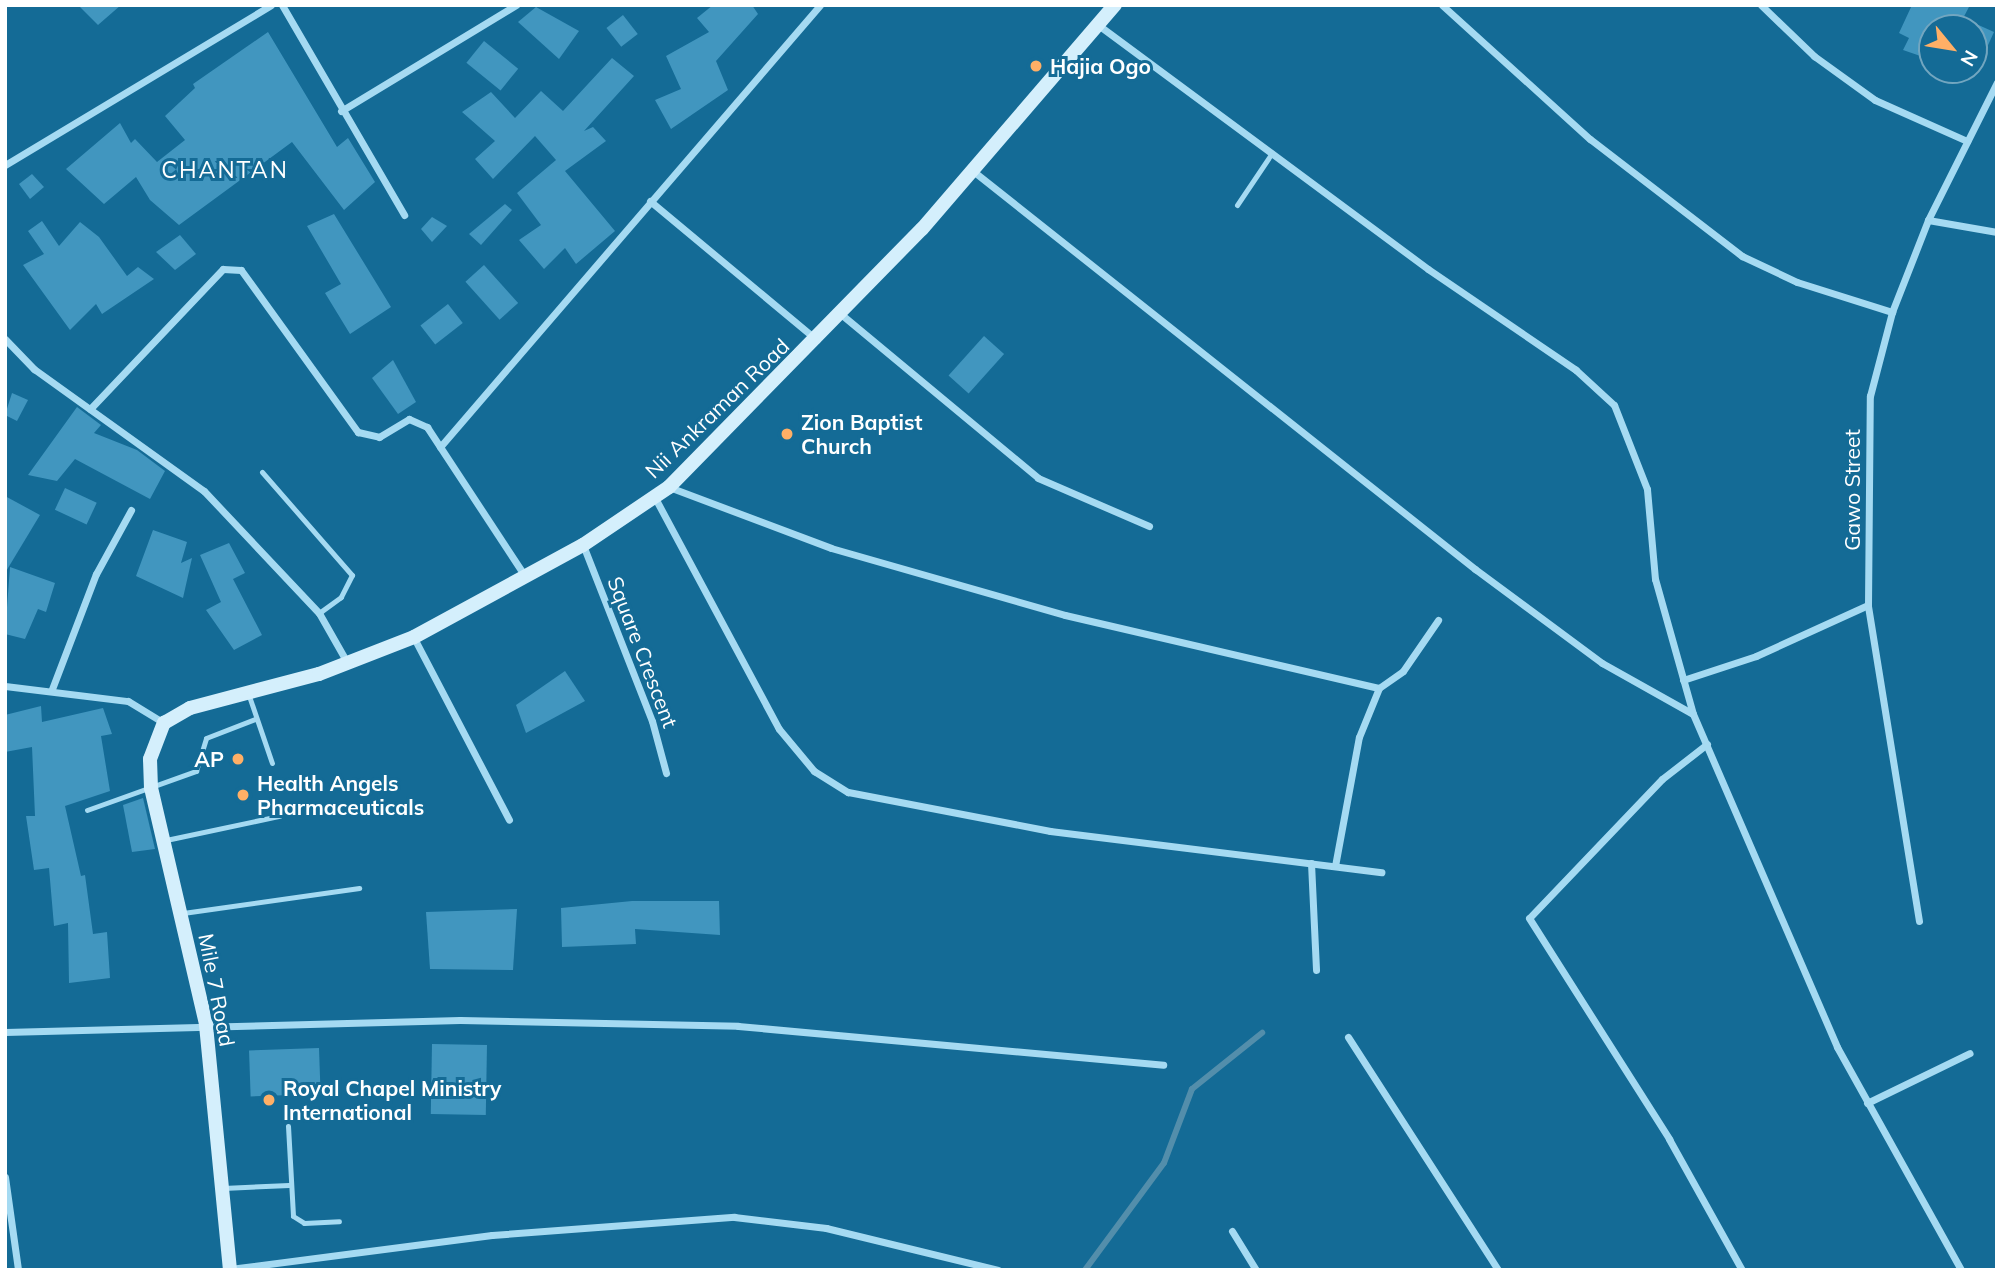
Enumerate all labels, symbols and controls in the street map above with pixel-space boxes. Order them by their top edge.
north arrow [1918,14,1988,84]
text: N [1955,46,1983,71]
place label: Hajia Ogo [1050,53,1151,79]
marker: Hajia Ogo [1028,58,1044,74]
district label: CHANTAN [162,156,288,184]
street label: Nii Ankraman Road [640,333,794,483]
place label: Zion Baptist Church [801,409,922,459]
marker: Zion Baptist Church [779,426,795,442]
street label: Gawo Street [1839,429,1865,551]
street label: Square Crescent [603,573,683,731]
place label: AP [194,746,224,772]
marker: AP [230,751,246,767]
place label: Health Angels Pharmaceuticals [257,770,424,820]
marker: Health Angels Pharmaceuticals [235,787,251,803]
street label: Mile 7 Road [194,931,240,1049]
place label: Royal Chapel Ministry International [283,1075,502,1125]
marker: Royal Chapel Ministry International [261,1092,277,1108]

